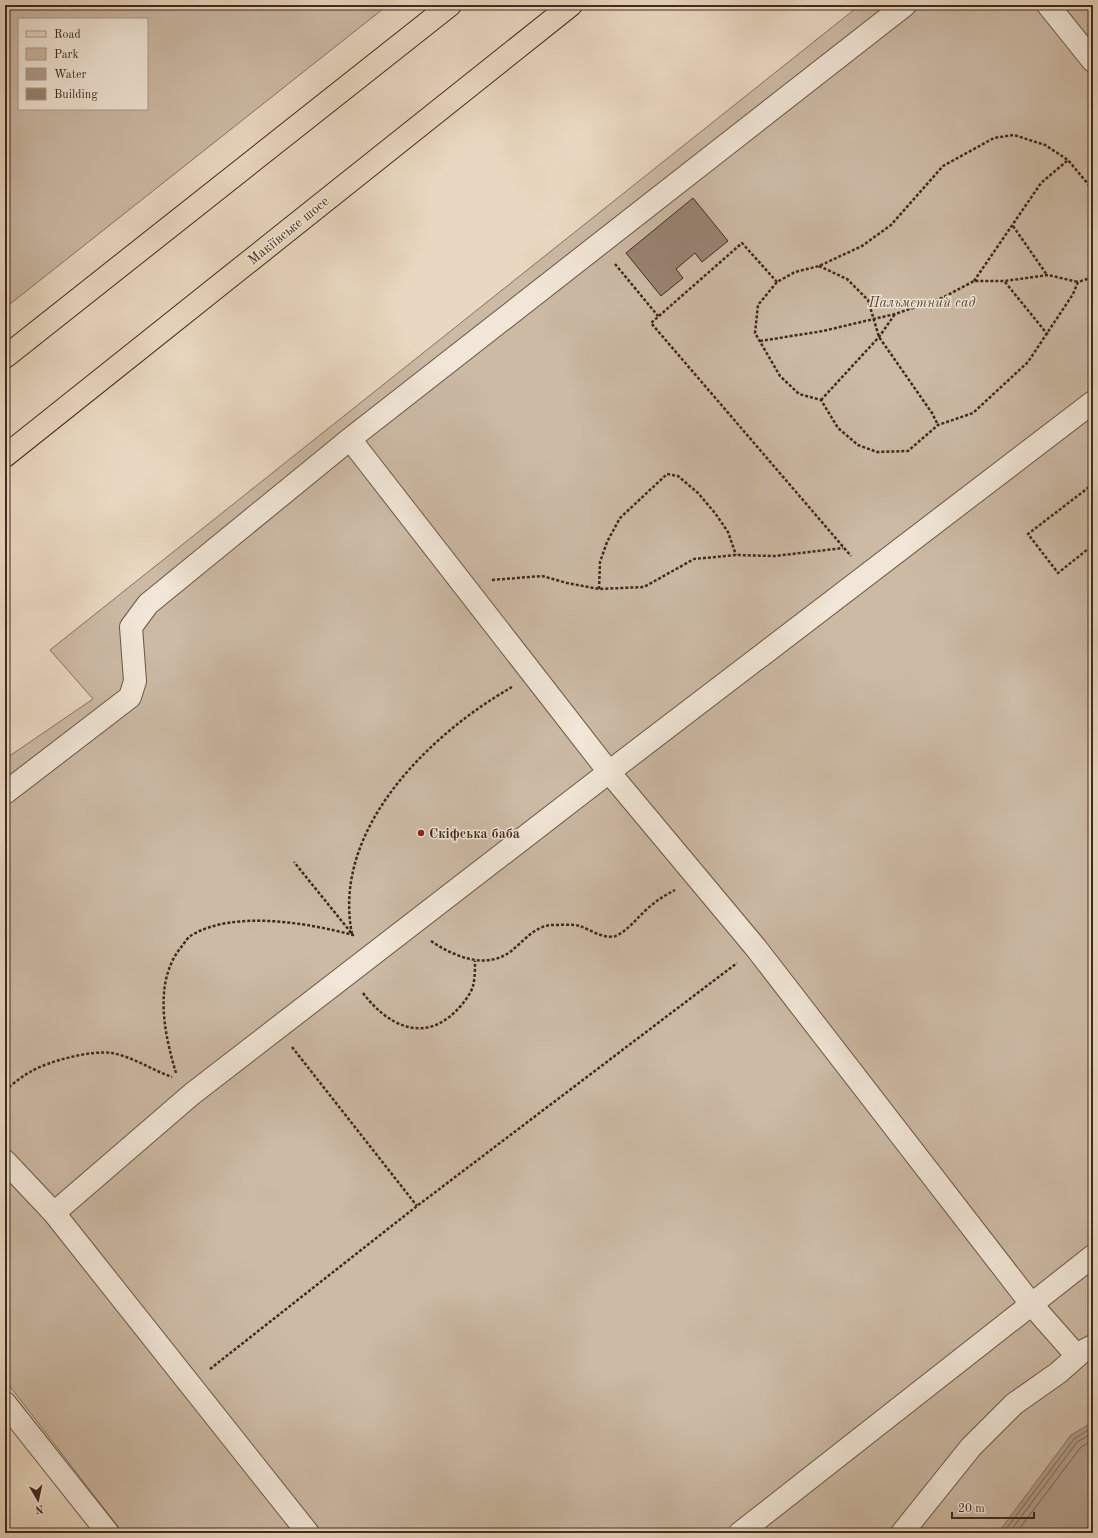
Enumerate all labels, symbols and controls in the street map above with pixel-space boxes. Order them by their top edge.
legend [18,18,148,110]
text: Road [54,29,81,41]
text: Park [54,49,79,61]
text: Water [54,69,87,81]
text: Building [54,89,98,101]
street label: Макіївське шосе [246,194,332,268]
park label: Пальметний сад [868,296,975,310]
place label: Скіфська баба [429,827,520,842]
marker: Скіфська баба [416,828,426,838]
north arrow [18,1480,58,1520]
scale bar [952,1494,1034,1520]
text: N [34,1502,44,1515]
text: 20 m [958,1503,985,1515]

